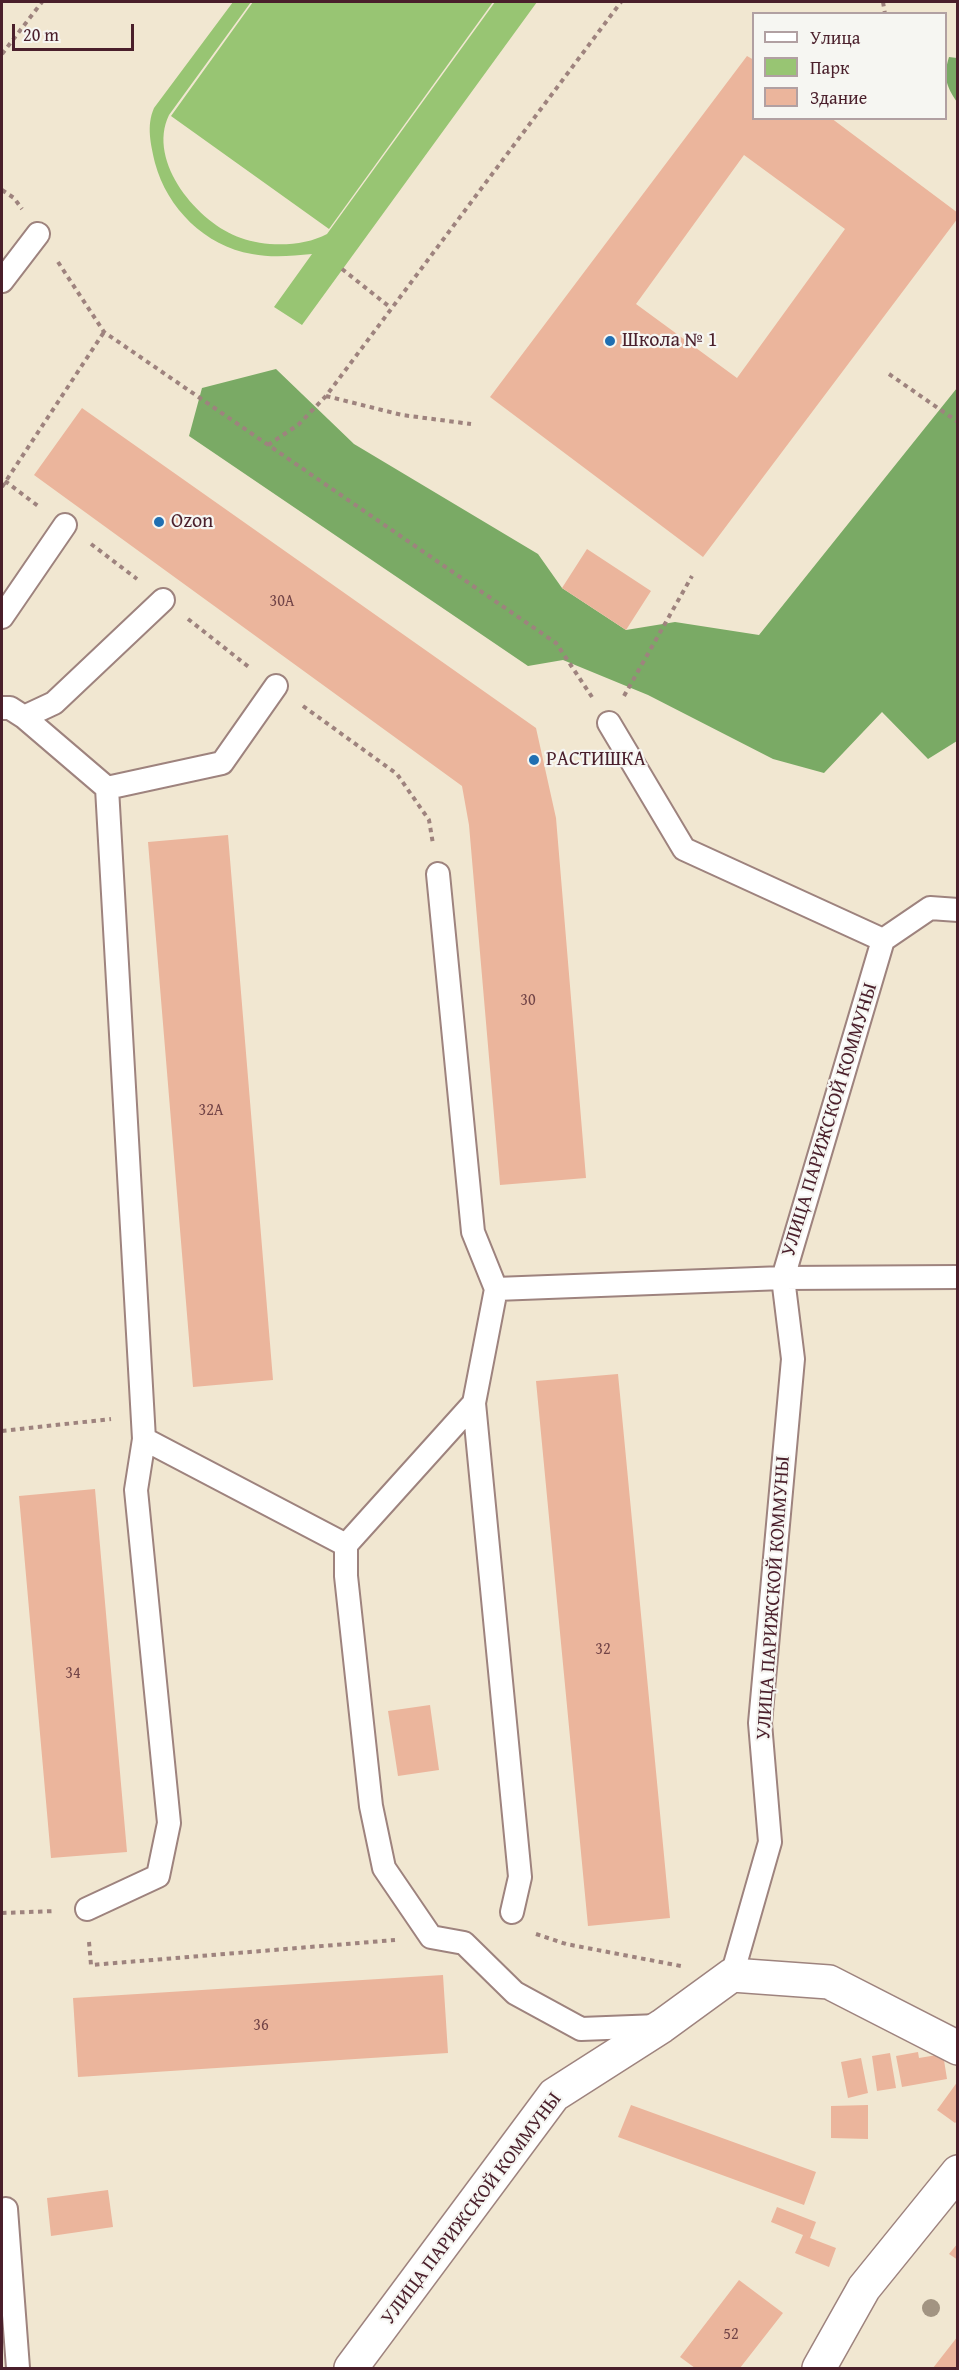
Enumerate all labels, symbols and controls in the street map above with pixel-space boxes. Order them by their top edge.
scale bar [15,12,136,50]
legend [752,12,947,120]
text: 20 m [23,21,59,48]
text: Улица [810,24,860,51]
text: Парк [810,54,849,81]
text: Здание [810,84,867,111]
place label: Школа № 1 [622,329,717,353]
marker: Школа № 1 [603,334,617,348]
place label: Ozon [171,510,213,534]
marker: Ozon [152,515,166,529]
house number: 30А [269,592,295,612]
place label: РАСТИШКА [546,748,646,772]
marker: РАСТИШКА [527,753,541,767]
street label: УЛИЦА ПАРИЖСКОЙ КОММУНЫ [777,980,883,1260]
house number: 30 [520,991,536,1011]
house number: 32А [198,1101,224,1121]
street label: УЛИЦА ПАРИЖСКОЙ КОММУНЫ [752,1455,796,1741]
house number: 32 [595,1640,611,1660]
house number: 34 [65,1664,81,1684]
house number: 36 [253,2016,269,2036]
street label: УЛИЦА ПАРИЖСКОЙ КОММУНЫ [377,2088,567,2330]
house number: 52 [723,2325,739,2345]

